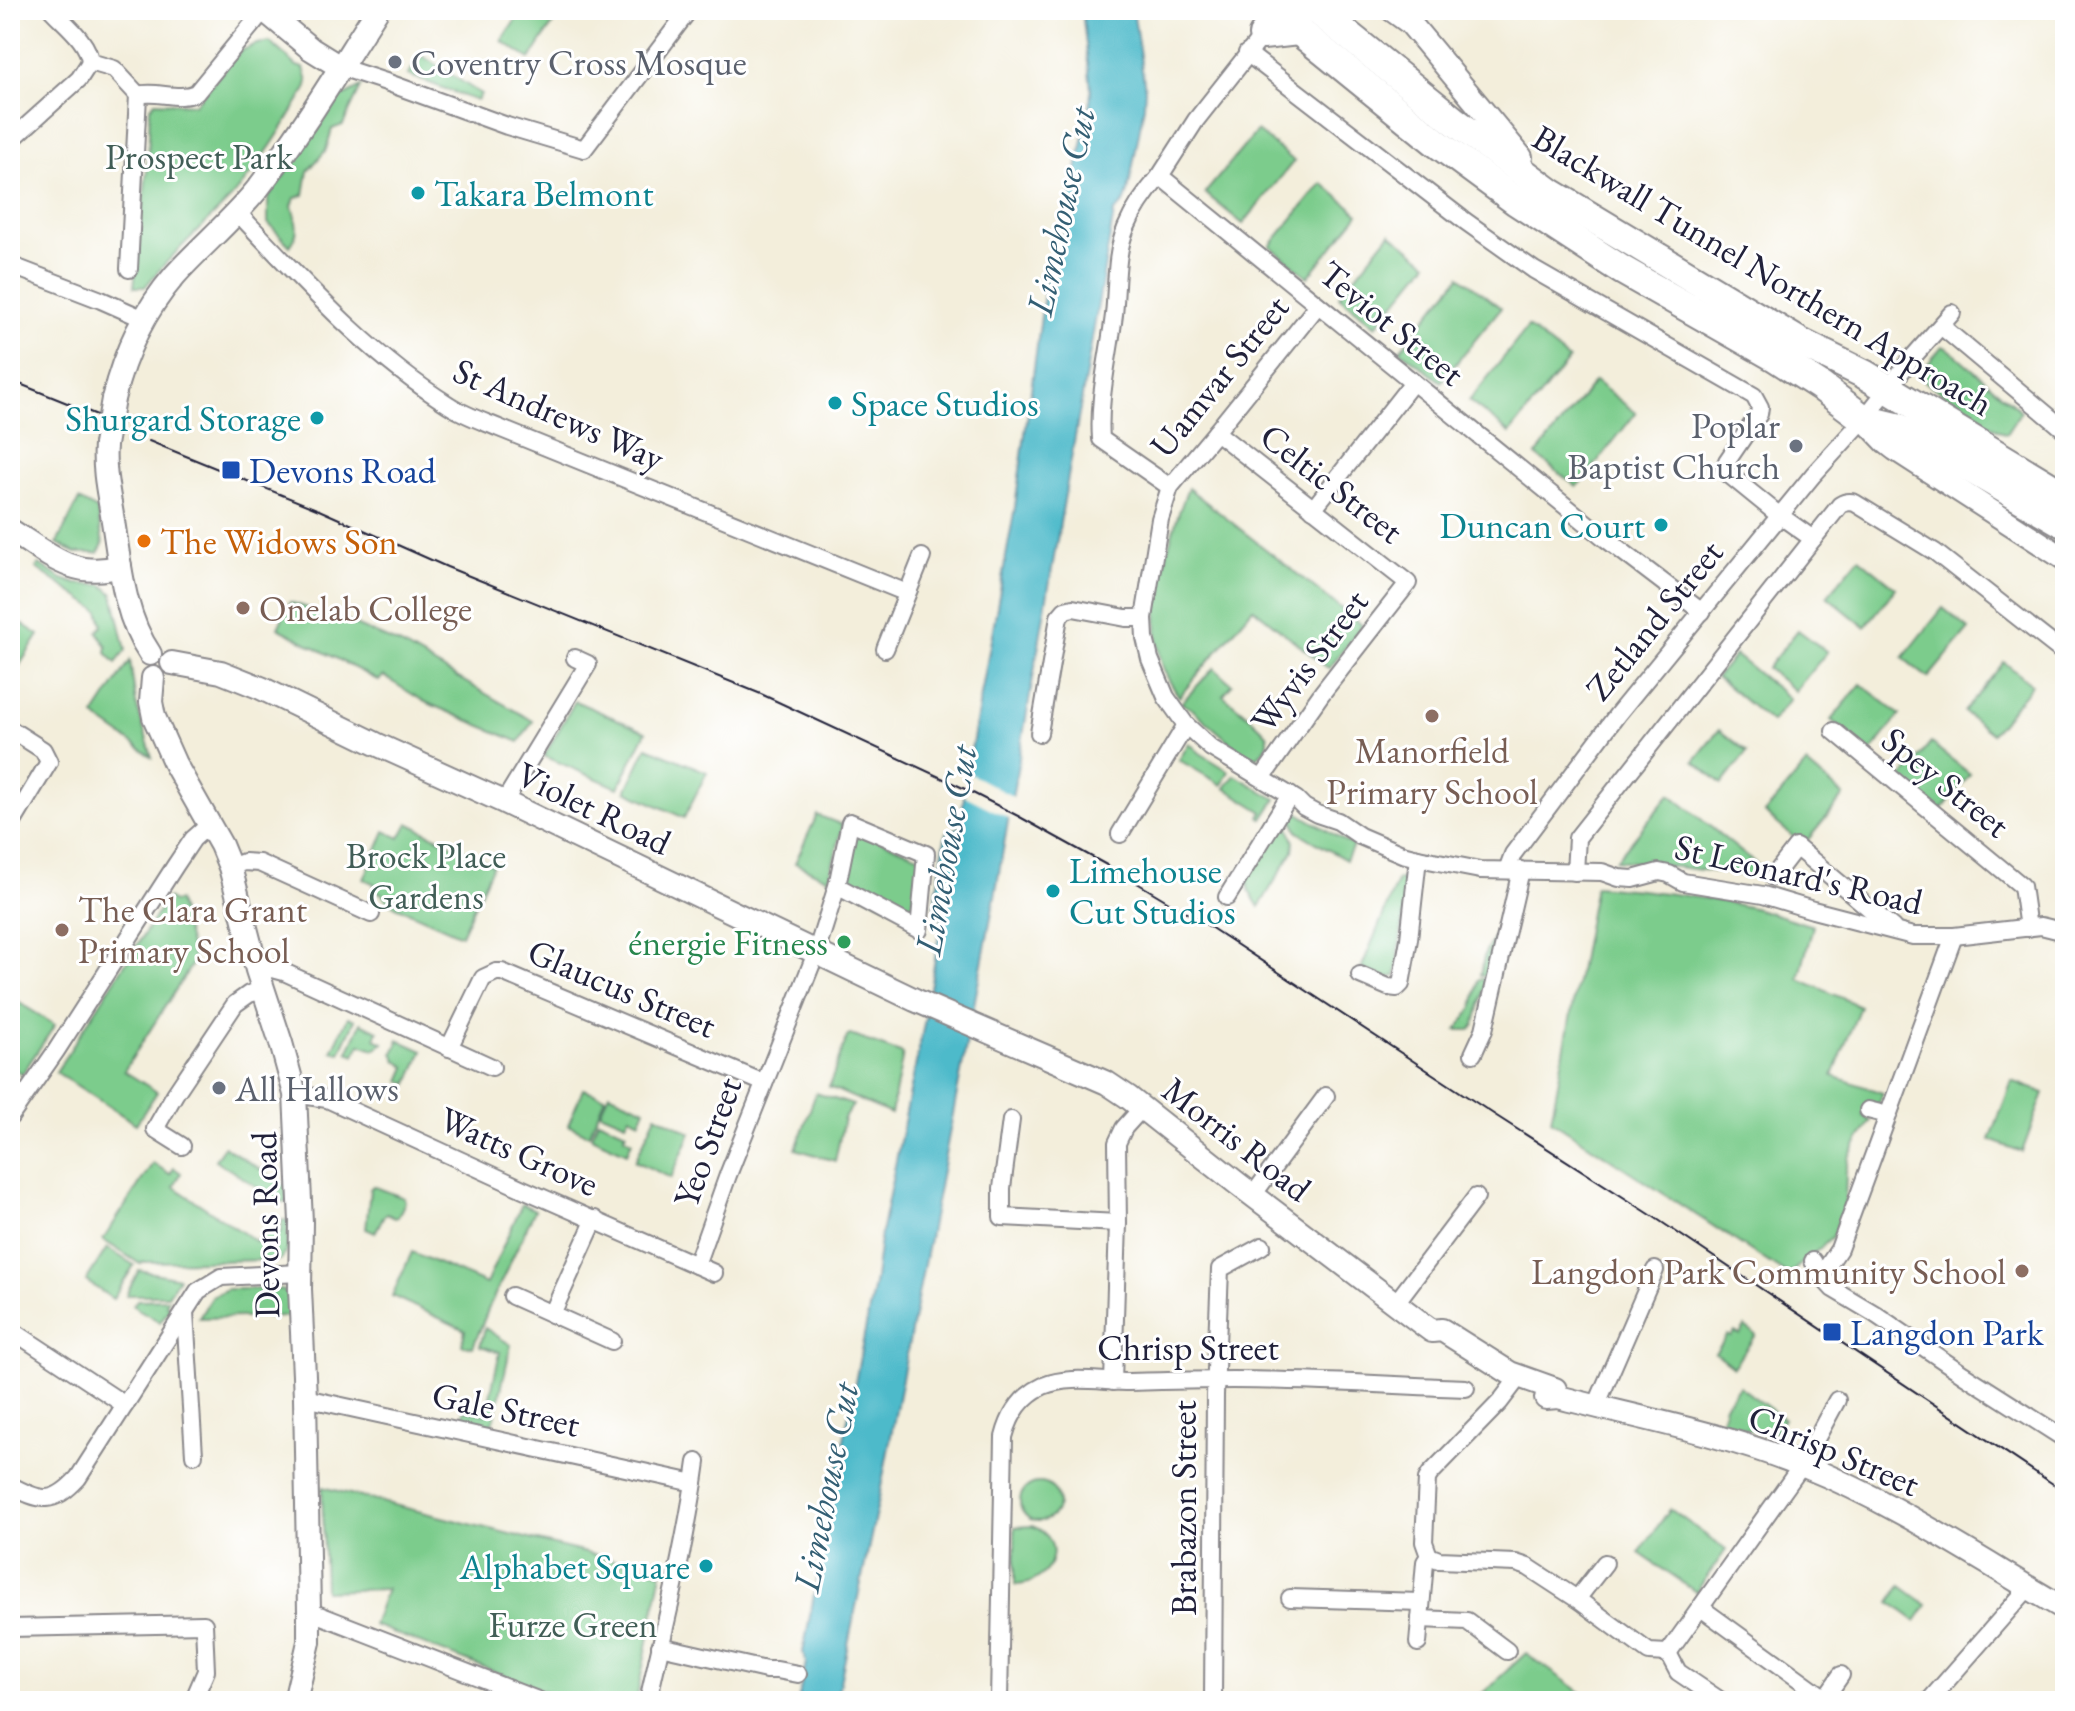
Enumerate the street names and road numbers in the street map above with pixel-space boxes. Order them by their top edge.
street label: Blackwall Tunnel Northern Approach [1524,114,2002,426]
street label: Teviot Street [1309,250,1475,397]
street label: Uamvar Street [1139,285,1299,467]
street label: St Andrews Way [446,347,672,482]
street label: Celtic Street [1251,412,1414,554]
street label: Zetland Street [1575,529,1734,710]
street label: Wyvis Street [1240,579,1379,742]
street label: Spey Street [1872,716,2020,848]
street label: Violet Road [509,750,680,866]
street label: St Leonard's Road [1671,823,1928,926]
street label: Glaucus Street [521,927,724,1049]
street label: Morris Road [1153,1066,1322,1212]
street label: Yeo Street [662,1070,752,1213]
street label: Watts Grove [432,1095,606,1207]
street label: Devons Road [240,1130,290,1319]
street label: Chrisp Street [1097,1324,1279,1371]
street label: Gale Street [428,1370,585,1448]
street label: Chrisp Street [1741,1393,1927,1507]
street label: Brabazon Street [1160,1399,1207,1616]

